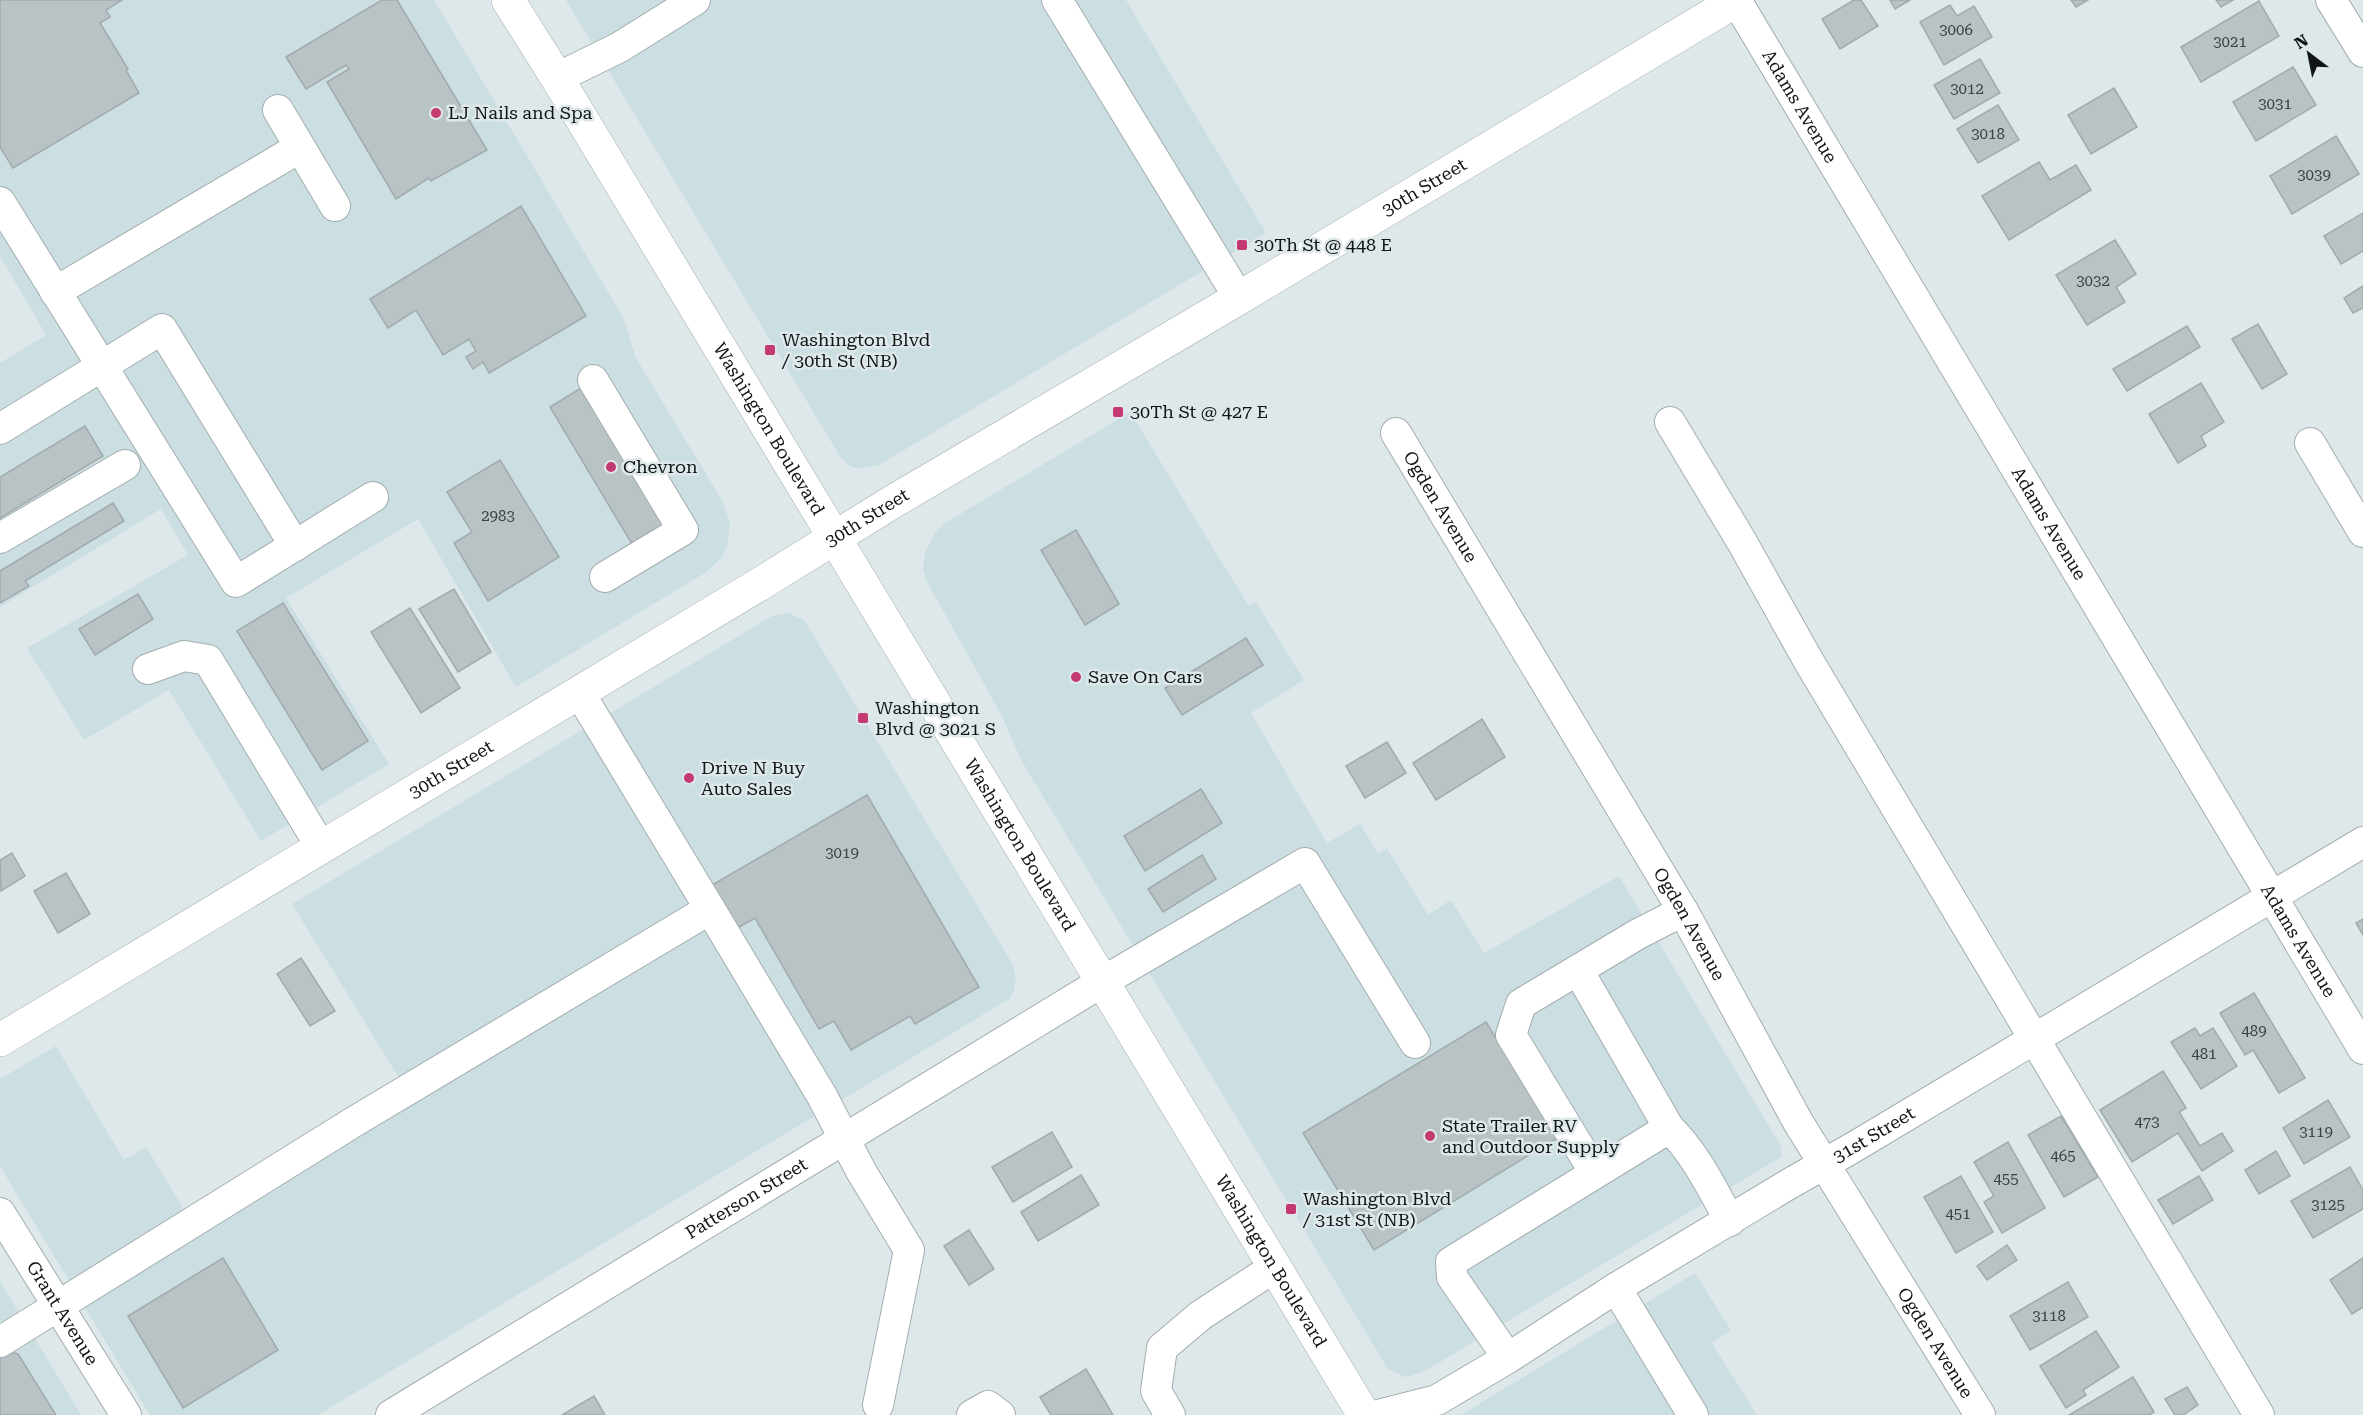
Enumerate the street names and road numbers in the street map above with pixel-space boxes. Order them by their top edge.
street label: Adams Avenue [1758,46,1842,167]
street label: 30th Street [1378,153,1470,220]
street label: Washington Boulevard [709,339,829,519]
street label: Ogden Avenue [1399,447,1482,566]
street label: Adams Avenue [2008,463,2091,584]
street label: 30th Street [821,484,913,551]
street label: 30th Street [405,735,497,802]
street label: Washington Boulevard [960,755,1081,935]
street label: Ogden Avenue [1649,864,1730,984]
street label: Adams Avenue [2257,880,2341,1001]
street label: 31st Street [1829,1102,1919,1167]
street label: Patterson Street [681,1153,811,1243]
street label: Washington Boulevard [1212,1171,1332,1351]
street label: Grant Avenue [23,1257,103,1369]
street label: Ogden Avenue [1893,1284,1978,1402]

